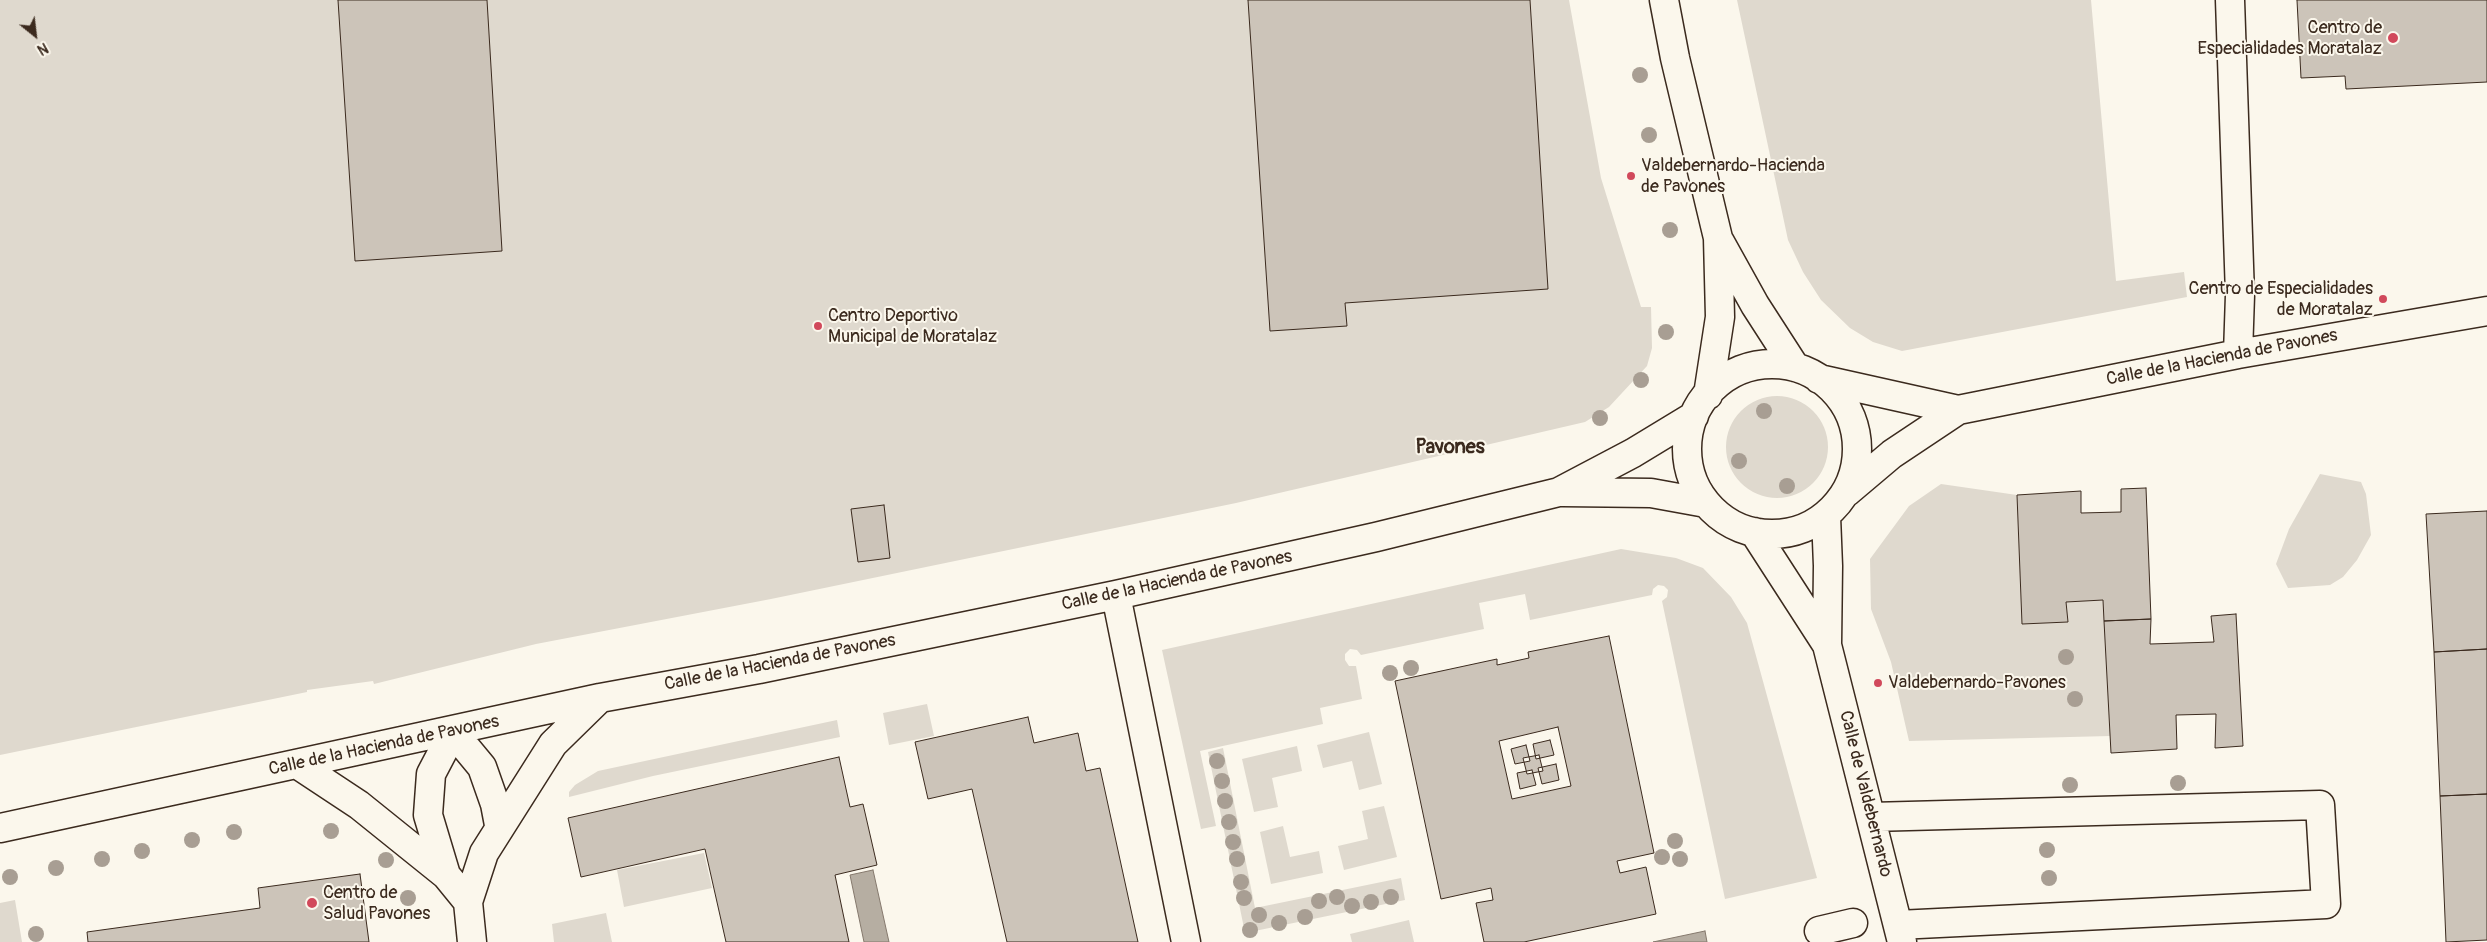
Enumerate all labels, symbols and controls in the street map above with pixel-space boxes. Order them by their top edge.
north arrow [10,10,60,60]
place label: Centro de Especialidades Moratalaz [2197,17,2382,59]
marker: Centro de Especialidades Moratalaz [2386,31,2400,45]
text: N [34,39,51,58]
place label: Valdebernardo-Hacienda de Pavones [1641,155,1825,198]
marker: Valdebernardo-Hacienda de Pavones [1625,170,1637,182]
place label: Centro de Especialidades de Moratalaz [2189,278,2373,320]
marker: Centro de Especialidades de Moratalaz [2377,293,2389,305]
place label: Centro Deportivo Municipal de Moratalaz [828,305,997,348]
marker: Centro Deportivo Municipal de Moratalaz [812,320,824,332]
street label: Calle de la Hacienda de Pavones [2105,325,2339,391]
district label: Pavones [1415,436,1485,460]
street label: Calle de la Hacienda de Pavones [1060,546,1294,616]
street label: Calle de la Hacienda de Pavones [663,630,897,696]
place label: Valdebernardo-Pavones [1888,672,2066,694]
marker: Valdebernardo-Pavones [1872,677,1884,689]
street label: Calle de Valdebernardo [1834,709,1896,879]
street label: Calle de la Hacienda de Pavones [267,711,501,781]
place label: Centro de Salud Pavones [323,882,430,924]
marker: Centro de Salud Pavones [305,896,319,910]

